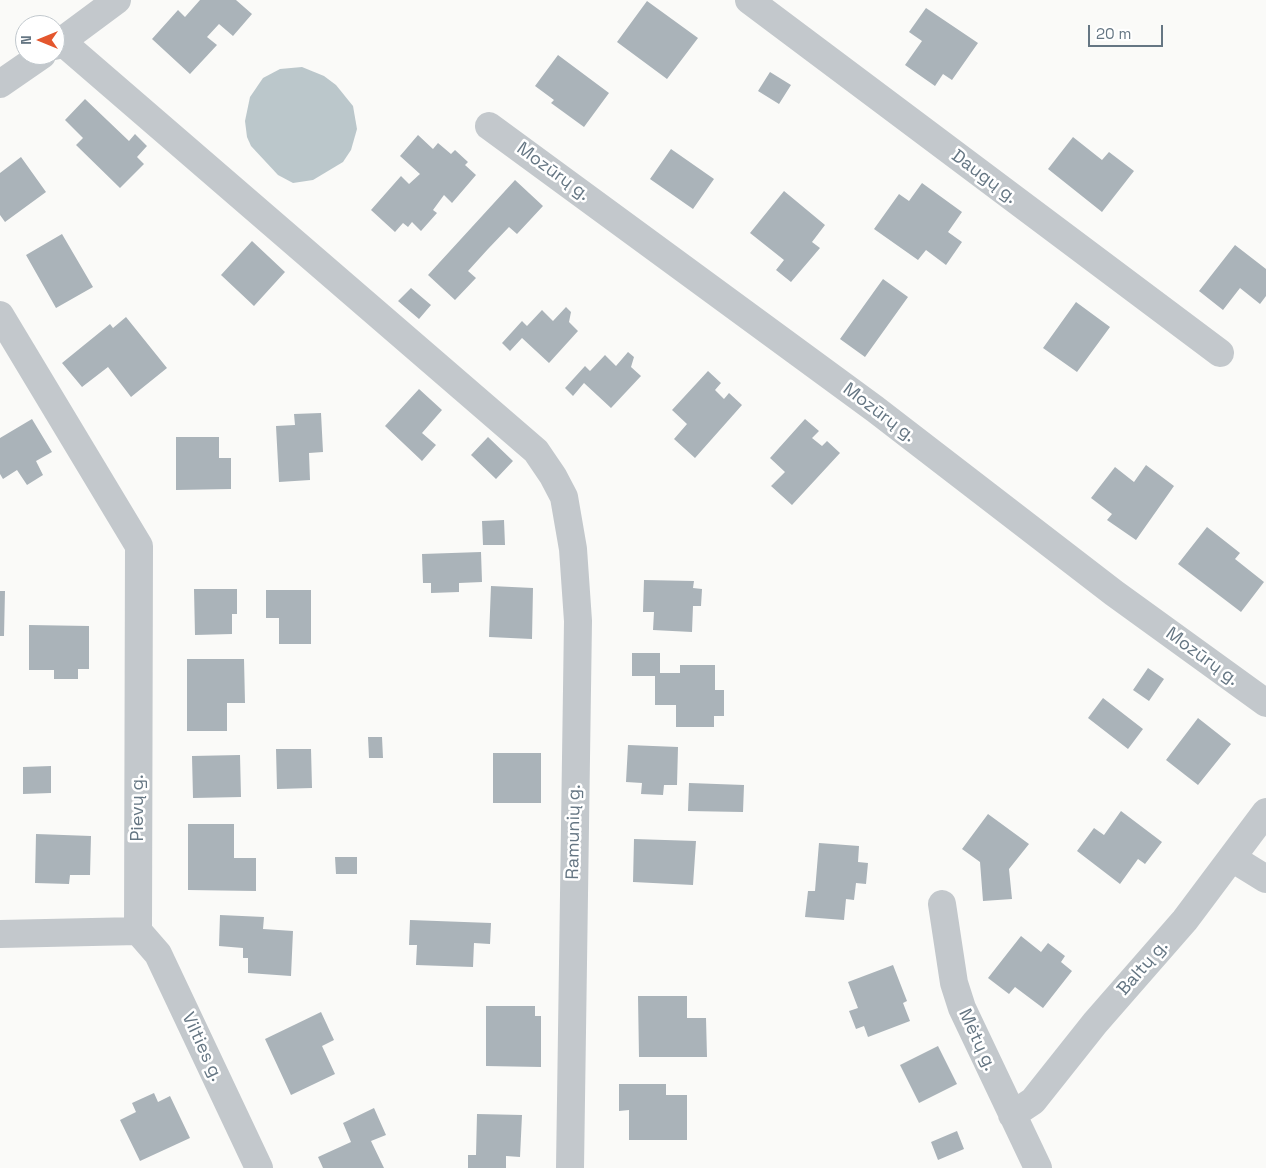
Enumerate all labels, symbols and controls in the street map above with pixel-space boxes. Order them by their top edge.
north arrow [15,15,65,65]
scale bar [1091,15,1166,47]
text: 20 m [1096,24,1131,43]
text: N [17,35,35,45]
street label: Mozūrų g. [512,138,594,206]
street label: Daugų g. [947,145,1021,209]
street label: Mozūrų g. [838,379,920,447]
street label: Mozūrų g. [1161,623,1243,691]
street label: Pievų g. [127,775,149,841]
street label: Ramunių g. [562,784,586,880]
street label: Baltų g. [1113,936,1173,1000]
street label: Mėtų g. [953,1006,1001,1074]
street label: Vilties g. [177,1009,227,1085]

